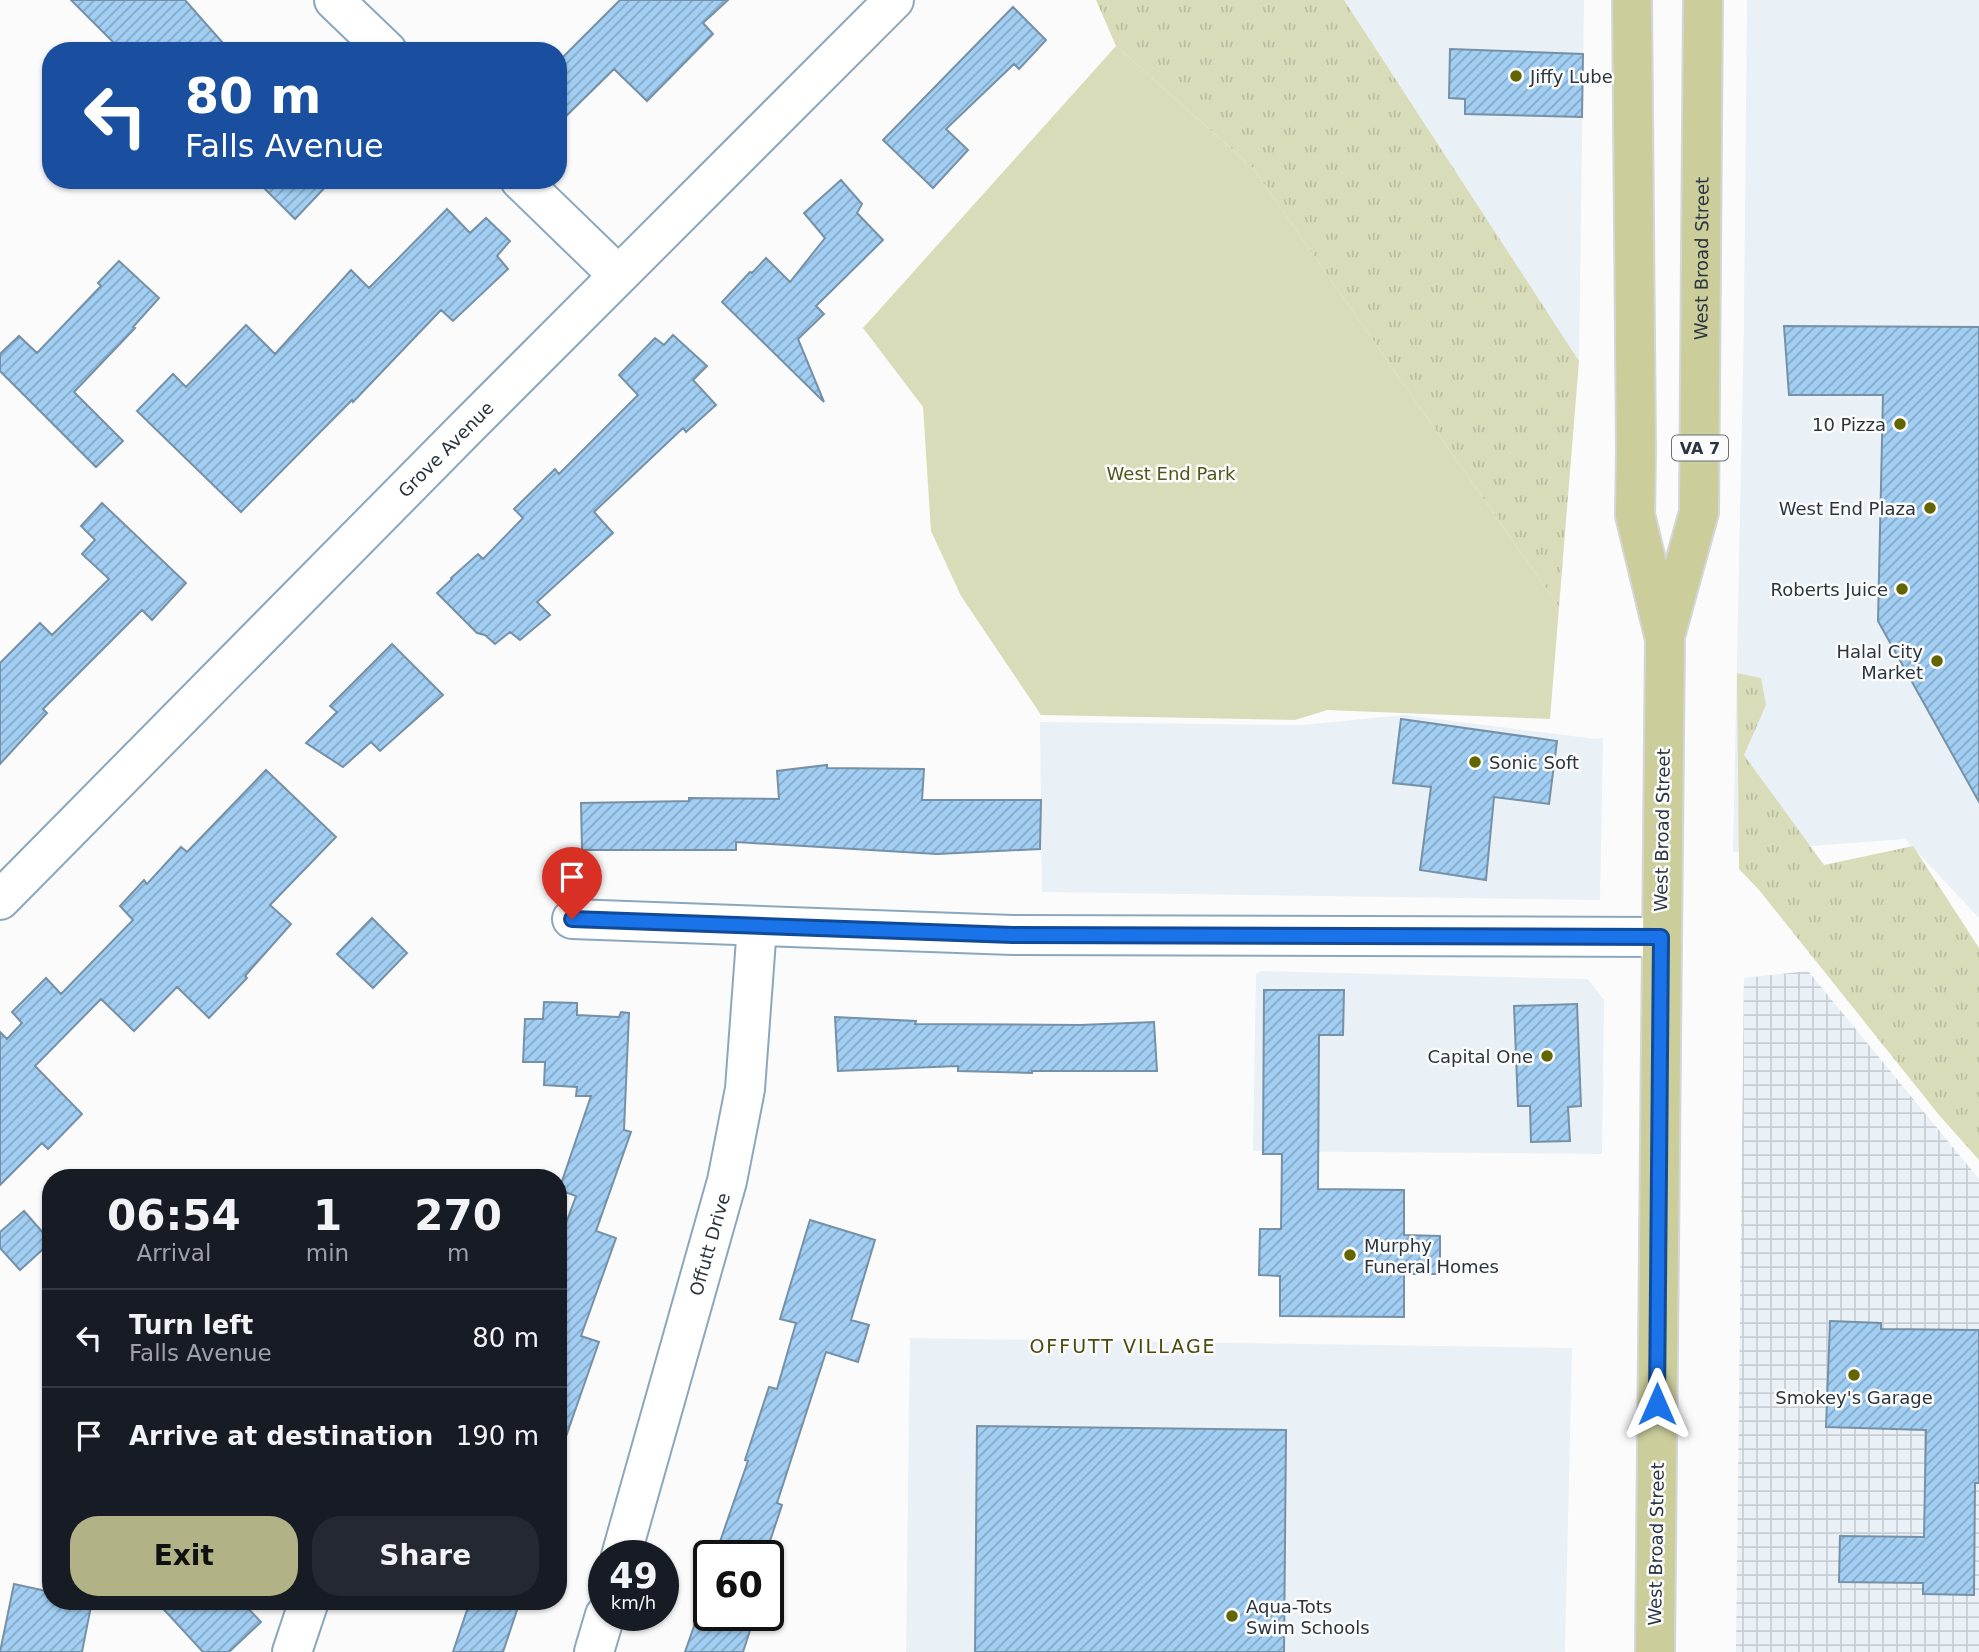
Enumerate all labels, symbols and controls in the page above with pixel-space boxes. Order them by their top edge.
place label: Jiffy Lube [1529,66,1613,87]
text: 80 m [185,68,321,125]
marker: Jiffy Lube [1508,68,1524,84]
icon: left [70,70,161,161]
text: Falls Avenue [185,127,384,165]
street label: West Broad Street [1690,177,1712,340]
street label: Grove Avenue [394,397,497,501]
place label: 10 Pizza [1812,414,1886,435]
marker: 10 Pizza [1892,416,1908,432]
road number: VA 7 [1672,436,1728,461]
park label: West End Park [1107,463,1236,484]
place label: West End Plaza [1779,498,1916,519]
marker: West End Plaza [1922,500,1938,516]
place label: Roberts Juice [1771,579,1888,600]
marker: Roberts Juice [1894,581,1910,597]
place label: Halal City Market [1836,641,1923,683]
marker: Halal City Market [1929,653,1945,669]
street label: West Broad Street [1650,748,1674,912]
place label: Sonic Soft [1489,752,1579,773]
marker: Sonic Soft [1467,754,1483,770]
pin [542,847,602,919]
icon: arrive [553,858,591,896]
place label: Capital One [1428,1046,1533,1067]
marker: Capital One [1539,1048,1555,1064]
street label: Offutt Drive [685,1190,734,1298]
text: 06:54 [107,1191,241,1240]
text: 1 [313,1191,342,1240]
text: 270 [414,1191,502,1240]
place label: Murphy Funeral Homes [1364,1235,1499,1277]
text: Arrival [137,1240,211,1266]
text: min [306,1240,349,1266]
text: m [447,1240,469,1266]
marker: Murphy Funeral Homes [1342,1247,1358,1263]
text: Turn left [129,1310,253,1340]
icon: left [70,1319,108,1357]
text: 80 m [472,1323,539,1353]
district label: OFFUTT VILLAGE [1029,1335,1217,1357]
text: Falls Avenue [129,1340,272,1366]
position arrow [1620,1367,1694,1441]
marker: Smokey's Garage [1846,1367,1862,1383]
place label: Smokey's Garage [1775,1387,1933,1408]
icon: arrive [70,1417,108,1455]
text: Arrive at destination [129,1421,433,1451]
text: 190 m [456,1421,539,1451]
street label: West Broad Street [1644,1462,1668,1626]
button: Exit [70,1516,298,1596]
button: Share [312,1516,539,1596]
speed limit sign: 60 [693,1540,784,1631]
text: 49 [609,1556,658,1596]
text: km/h [611,1592,656,1613]
place label: Aqua-Tots Swim Schools [1246,1596,1370,1638]
marker: Aqua-Tots Swim Schools [1224,1608,1240,1624]

